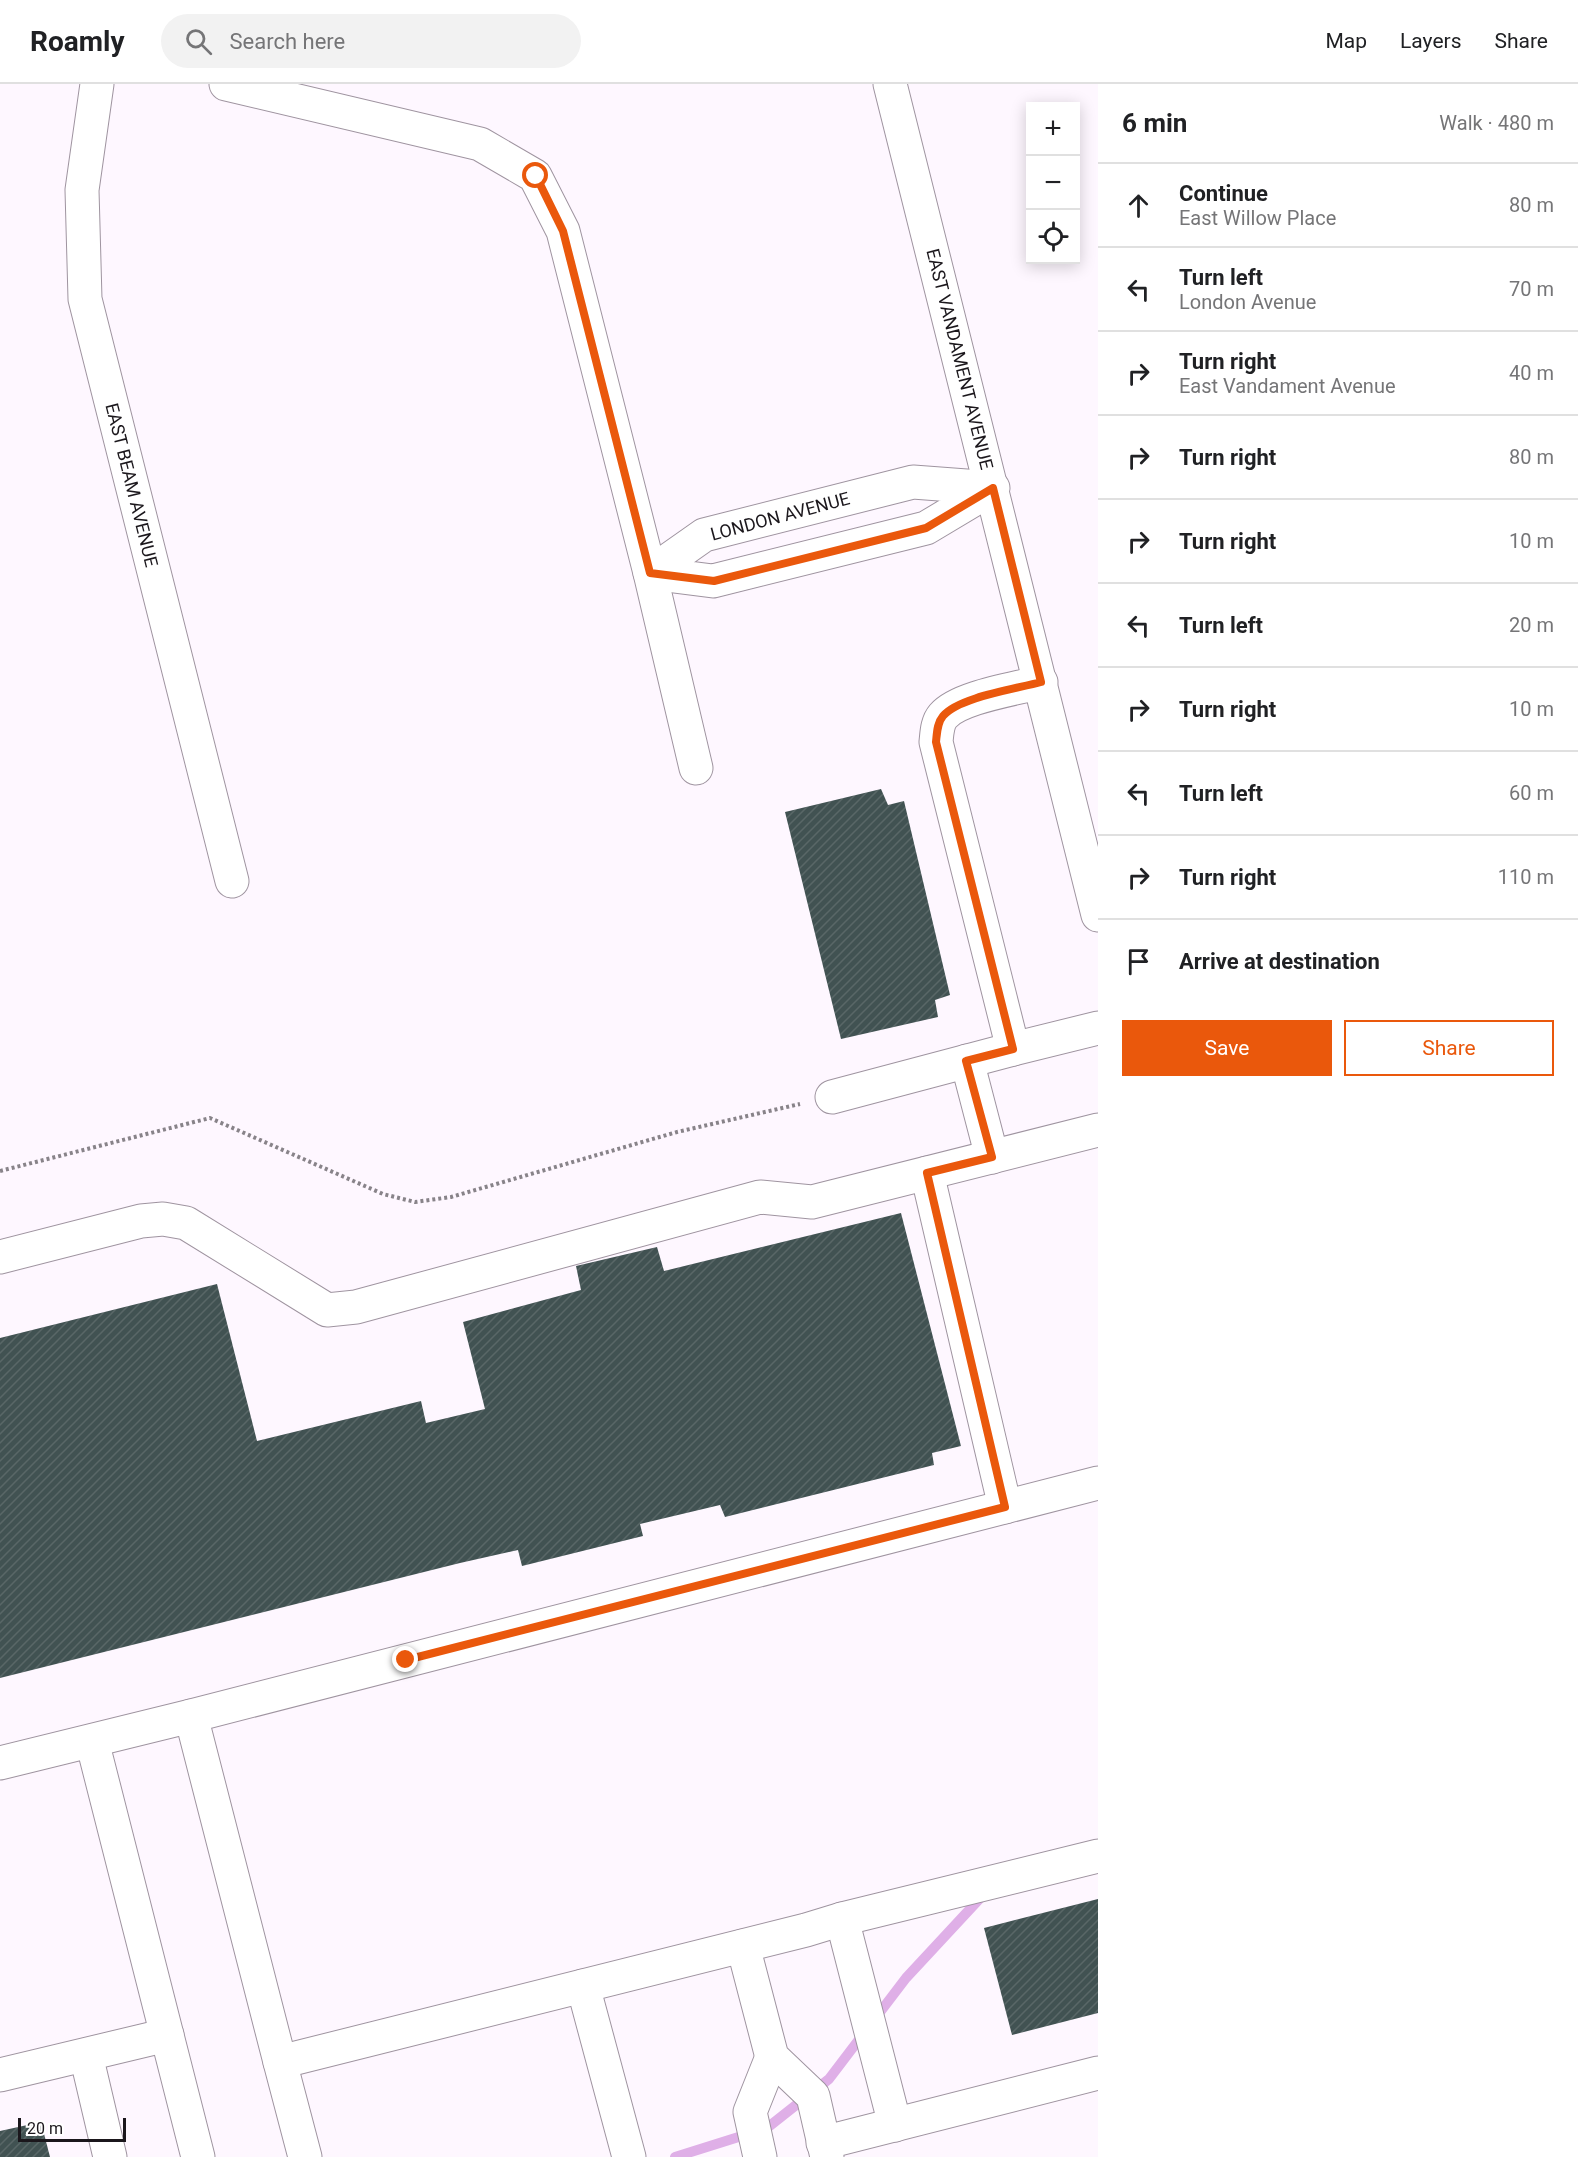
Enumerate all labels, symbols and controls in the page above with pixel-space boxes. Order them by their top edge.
search box [161,14,581,68]
text: Roamly [30,25,125,58]
icon: search [182,25,215,58]
text: Search here [230,29,345,54]
text: Map [1325,29,1367,53]
text: Layers [1400,29,1461,53]
text: Share [1494,29,1548,53]
map controls [1026,102,1080,264]
button: + [1026,102,1080,156]
text: 6 min [1122,108,1187,138]
text: Walk · 480 m [1439,111,1554,135]
button: − [1026,156,1080,210]
route start [522,162,548,188]
text: Continue [1179,181,1268,206]
icon: ahead [1122,189,1155,222]
text: 80 m [1509,193,1554,217]
text: East Willow Place [1179,206,1336,230]
button: locate [1026,210,1080,264]
street label: EAST VANDAMENT AVENUE [922,246,998,472]
text: Turn left [1179,265,1263,290]
icon: left [1122,273,1155,306]
text: 70 m [1509,277,1554,301]
text: London Avenue [1179,290,1316,314]
text: Turn right [1179,349,1276,374]
icon: right [1122,357,1155,390]
text: 40 m [1509,361,1554,385]
text: East Vandament Avenue [1179,374,1396,398]
street label: EAST BEAM AVENUE [101,401,163,569]
icon: right [1122,441,1155,474]
text: Turn right [1179,445,1276,470]
text: 80 m [1509,445,1554,469]
street label: LONDON AVENUE [708,487,852,545]
icon: right [1122,525,1155,558]
text: Turn right [1179,529,1276,554]
text: 10 m [1509,529,1554,553]
icon: left [1122,609,1155,642]
text: Turn left [1179,613,1263,638]
text: 20 m [1509,613,1554,637]
icon: right [1122,693,1155,726]
text: Turn right [1179,697,1276,722]
text: 10 m [1509,697,1554,721]
icon: left [1122,777,1155,810]
text: Turn left [1179,781,1263,806]
text: 60 m [1509,781,1554,805]
icon: right [1122,861,1155,894]
text: Turn right [1179,865,1276,890]
text: 110 m [1498,865,1554,889]
icon: arrive [1122,945,1155,978]
text: Arrive at destination [1179,949,1380,974]
button: Save [1122,1020,1332,1076]
button: Share [1344,1020,1554,1076]
route end [392,1646,418,1672]
scale bar [18,2115,126,2142]
text: 20 m [27,2119,63,2138]

